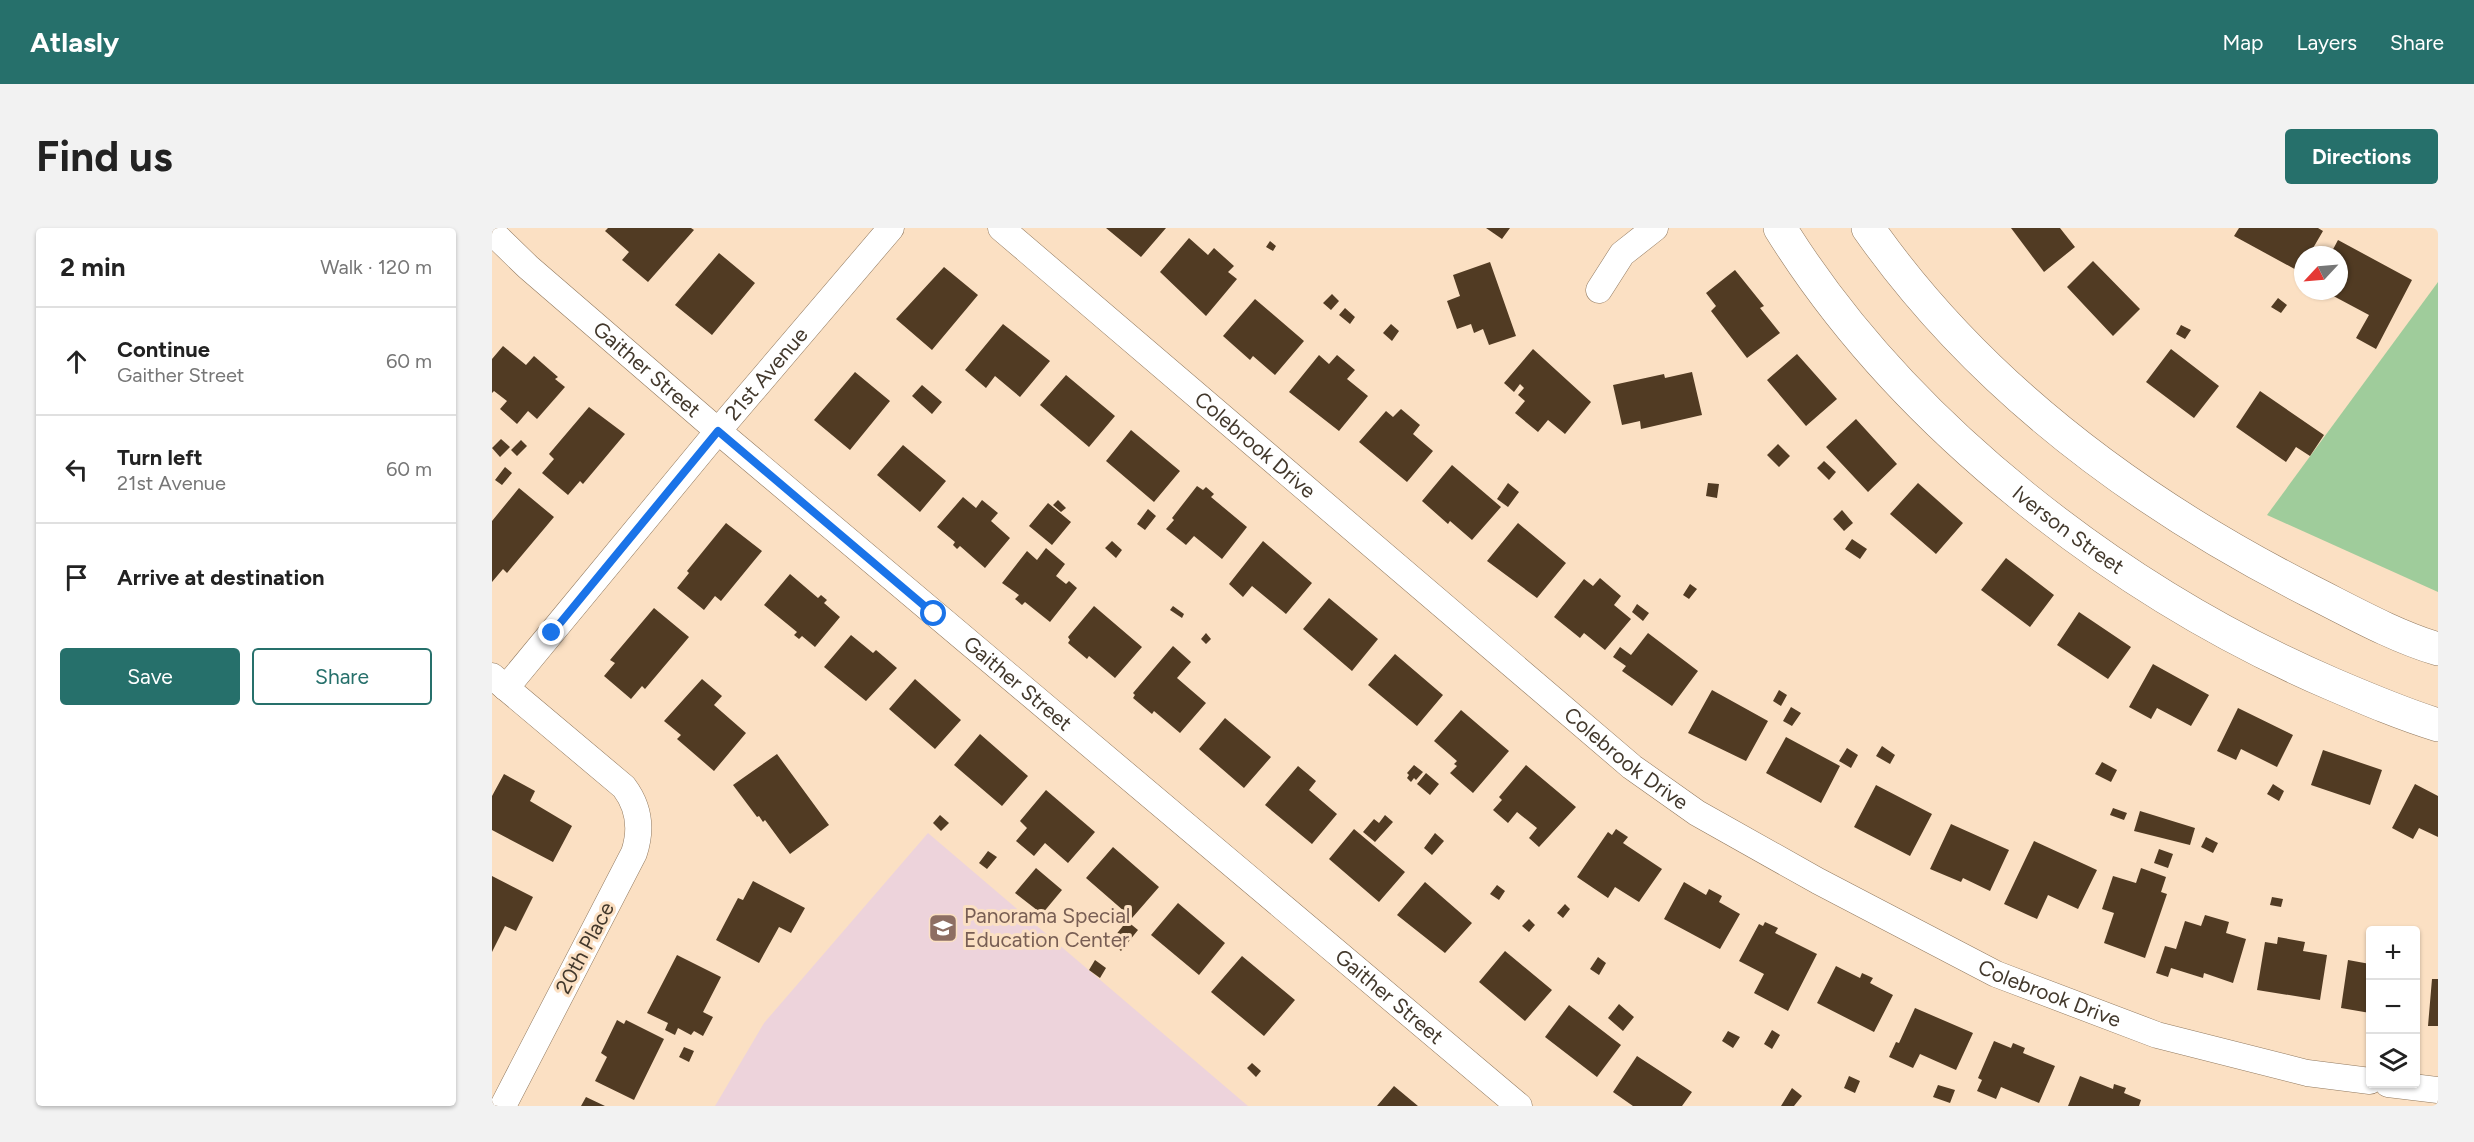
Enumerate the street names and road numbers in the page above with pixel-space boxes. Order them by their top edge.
street label: Gaither Street [588,316,706,422]
street label: 21st Avenue [720,322,813,425]
street label: Colebrook Drive [1190,386,1321,503]
street label: Iverson Street [2008,480,2129,579]
street label: Gaither Street [959,630,1077,736]
street label: Colebrook Drive [1559,702,1693,815]
street label: 20th Place [550,898,619,998]
street label: Gaither Street [1330,944,1449,1049]
street label: Colebrook Drive [1974,954,2124,1032]

